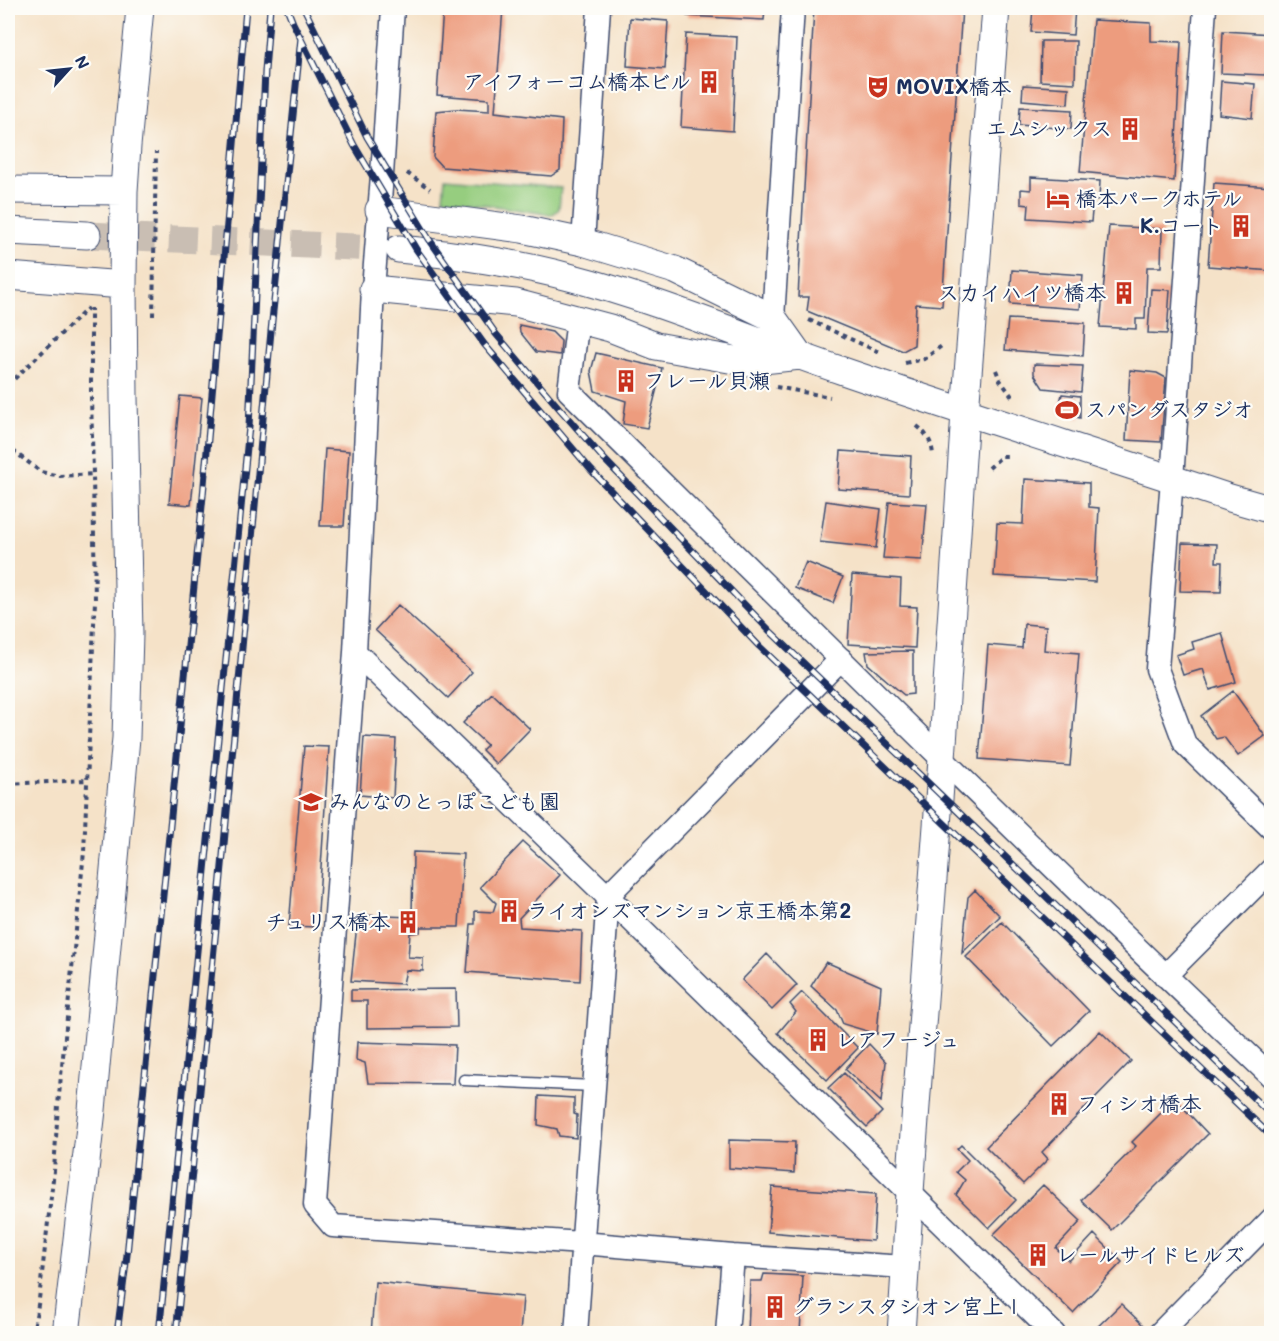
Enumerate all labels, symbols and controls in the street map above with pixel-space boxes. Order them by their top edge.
north arrow [39,39,99,99]
text: N [71,52,95,72]
place label: アイフォーコム橋本ビル [463,67,691,94]
building icon: アイフォーコム橋本ビル [696,69,722,95]
place label: MOVIX橋本 [896,72,1011,99]
theatre icon: MOVIX橋本 [865,74,891,100]
place label: エムシックス [986,114,1112,141]
building icon: エムシックス [1117,116,1143,142]
place label: 橋本パークホテル [1076,184,1243,211]
hotel icon: 橋本パークホテル [1045,186,1071,212]
place label: K.コート [1140,211,1223,238]
building icon: K.コート [1228,213,1254,239]
place label: スカイハイツ橋本 [938,278,1106,305]
building icon: スカイハイツ橋本 [1111,280,1137,306]
place label: フレール貝瀬 [644,366,770,393]
building icon: フレール貝瀬 [613,368,639,394]
place label: スパンダスタジオ [1085,395,1253,422]
sports icon: スパンダスタジオ [1054,397,1080,423]
place label: みんなのとっぽこども園 [329,787,560,814]
school or university icon: みんなのとっぽこども園 [298,789,324,815]
place label: ライオンズマンション京王橋本第2 [527,896,851,923]
building icon: ライオンズマンション京王橋本第2 [496,898,522,924]
place label: チュリス橋本 [265,907,390,934]
building icon: チュリス橋本 [395,909,421,935]
place label: レアフージュ [836,1025,960,1052]
building icon: レアフージュ [805,1027,831,1053]
place label: フィシオ橋本 [1077,1089,1201,1116]
building icon: フィシオ橋本 [1046,1091,1072,1117]
place label: レールサイドヒルズ [1056,1240,1244,1267]
building icon: レールサイドヒルズ [1025,1242,1051,1268]
place label: グランスタシオン宮上Ⅰ [793,1292,1024,1319]
building icon: グランスタシオン宮上Ⅰ [762,1294,788,1320]

